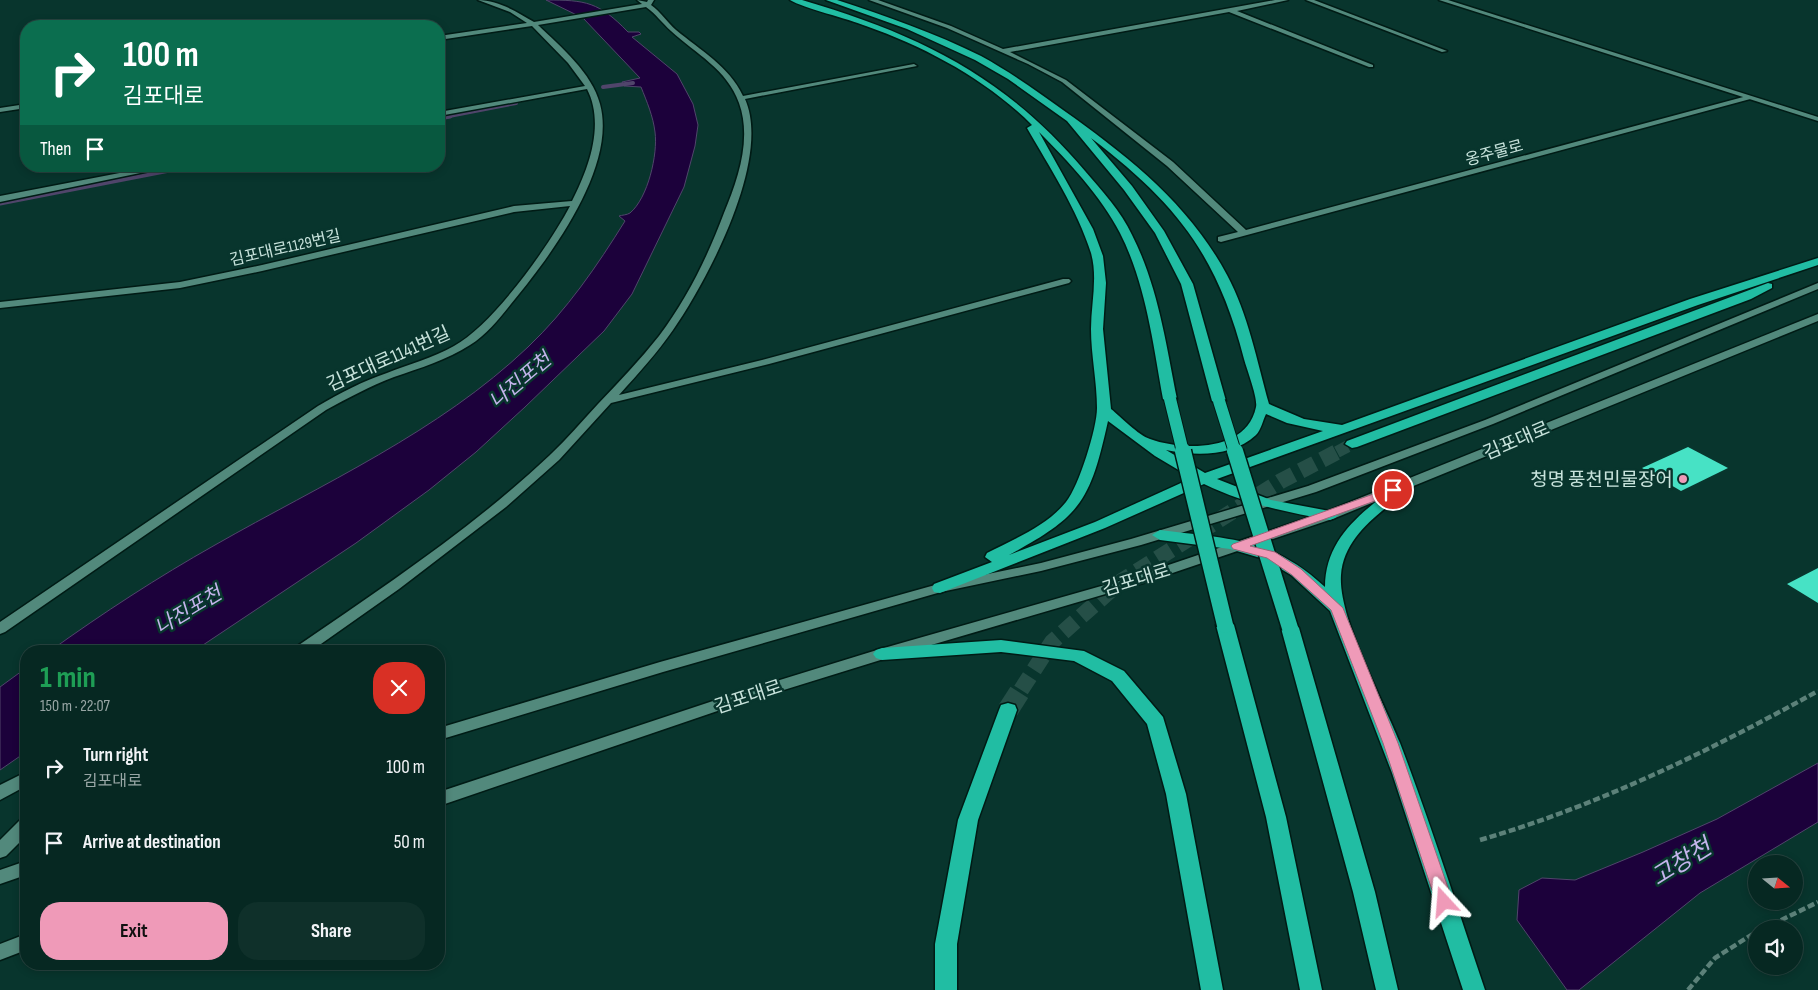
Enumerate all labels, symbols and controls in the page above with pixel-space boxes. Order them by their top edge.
text: 100 m [123,34,199,77]
icon: right [40,40,105,105]
text: 김포대로 [123,83,204,110]
icon: arrive [81,135,109,163]
street label: 옹주물로 [1463,137,1526,170]
text: Then [40,138,71,161]
street label: 김포대로1129번길 [228,226,343,270]
street label: 김포대로1141번길 [323,322,454,397]
water label: 나진포천 [485,346,559,414]
street label: 김포대로 [1480,417,1553,466]
pin [1372,469,1414,511]
place label: 청명 풍천민물장어 [1530,469,1673,492]
marker: 청명 풍천민물장어 [1677,473,1689,485]
icon: arrive [1379,476,1407,504]
street label: 김포대로 [1100,559,1173,602]
water label: 나진포천 [151,580,228,640]
text: 1 min [40,660,96,696]
button: close [373,662,425,714]
street label: 김포대로 [712,676,785,719]
text: 150 m · 22:07 [40,697,110,716]
text: Turn right [83,744,148,767]
icon: right [40,754,68,782]
text: 100 m [386,756,425,779]
text: 김포대로 [83,772,142,791]
icon: arrive [40,829,68,857]
text: Arrive at destination [83,831,221,854]
text: 50 m [394,831,425,854]
water label: 고창천 [1645,831,1720,892]
north arrow [1748,855,1802,910]
map controls [1748,855,1803,975]
position arrow [1417,875,1469,927]
button: Exit [40,902,228,960]
button: Share [238,902,425,960]
button: sound [1748,920,1803,975]

